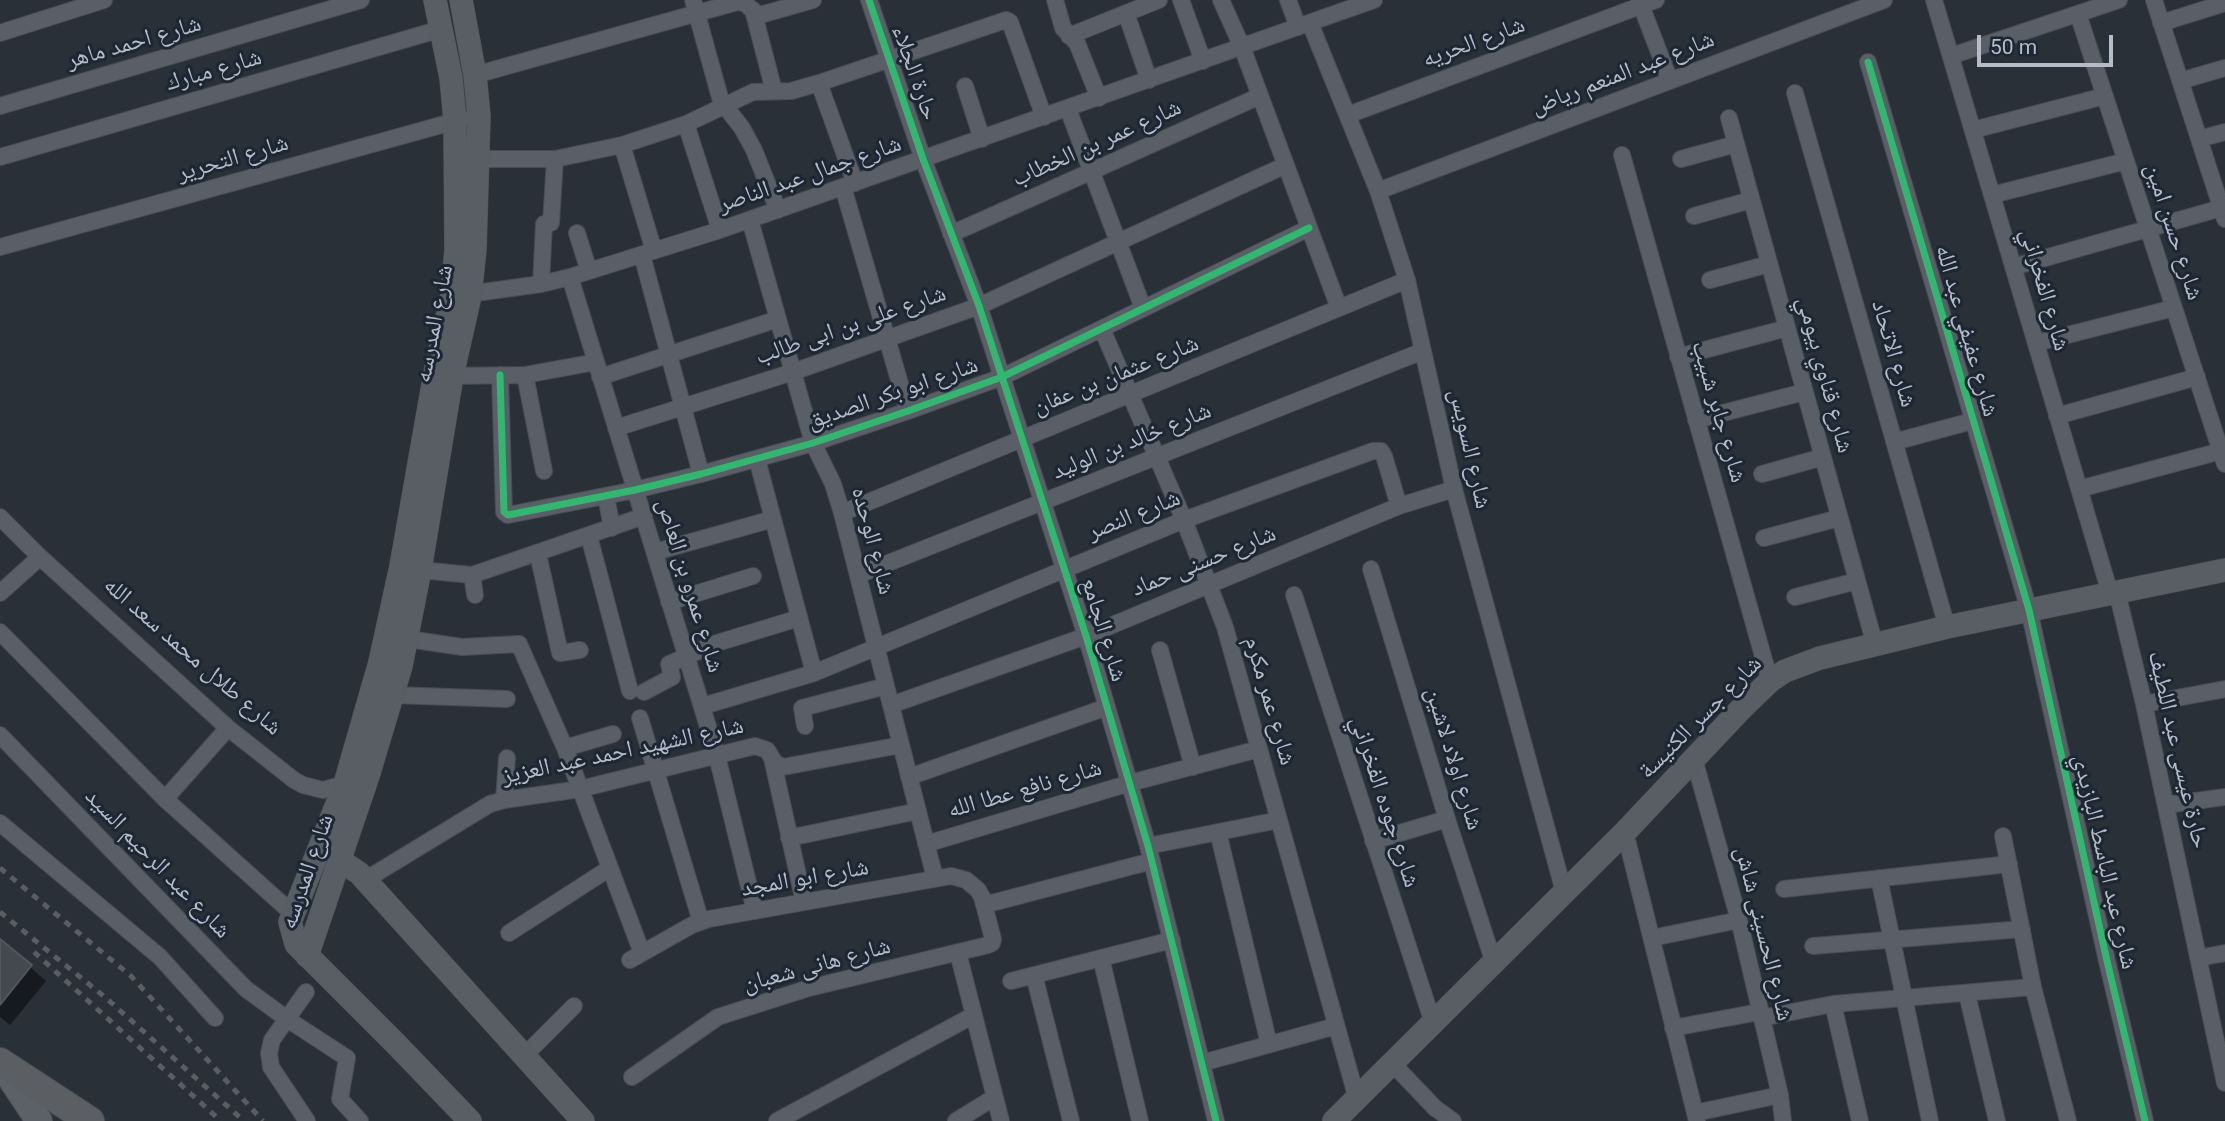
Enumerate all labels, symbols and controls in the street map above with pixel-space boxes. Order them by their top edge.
street label: شارع احمد ماهر [63,10,205,76]
street label: شارع الحريه [1419,11,1529,75]
scale bar [1980,21,2116,65]
street label: حارة الجلاء [884,22,944,124]
street label: شارع عبد المنعم رياض [1527,26,1719,122]
text: 50 m [1990,35,2037,59]
street label: شارع مبارك [163,44,265,98]
street label: شارع عمر بن الخطاب [1008,94,1186,194]
street label: شارع التحرير [174,129,292,189]
street label: شارع جمال عبد الناصر [715,130,905,220]
street label: شارع حسن امين [2137,160,2209,304]
street label: شارع الفخراني [2013,225,2075,355]
street label: شارع عفيفي عبد الله [1928,242,2004,420]
street label: شارع المدرسه [409,263,461,385]
street label: شارع على بن ابى طالب [752,280,950,372]
street label: شارع قناوي بيومي [1789,294,1859,456]
street label: شارع الاتحاد [1864,297,1922,411]
street label: شارع عثمان بن عفان [1029,330,1203,422]
street label: شارع جابر شبيب [1684,338,1752,486]
street label: شارع ابو بكر الصديق [804,351,982,437]
street label: شارع السويس [1441,386,1497,512]
street label: شارع خالد بن الوليد [1048,397,1216,487]
street label: شارع الوحده [844,484,900,598]
street label: شارع النصر [1083,484,1185,548]
street label: شارع عمرو بن العاص [649,496,729,676]
street label: شارع حسنى حماد [1127,520,1281,604]
street label: شارع طلال محمد سعد الله [97,572,287,742]
street label: شارع الجامع [1074,575,1132,685]
street label: شارع عمر مكرم [1237,633,1301,769]
street label: حارة عيسى عبد اللطيف [2140,648,2214,852]
street label: شارع جسر الكنيسة [1633,650,1769,786]
street label: شارع اولاد لاشين [1418,684,1488,834]
street label: شارع الشهيد احمد عبد العزيز [499,712,747,792]
street label: شارع جوده الفخراني [1343,713,1425,891]
street label: شارع عبد الباسط البازيدي [2065,752,2143,972]
street label: شارع نافع عطا الله [945,754,1105,826]
street label: شارع عبد الرحيم السيد [78,783,236,945]
street label: شارع المدرسه [275,811,341,933]
street label: شارع الحسينى شاش [1727,844,1799,1024]
street label: شارع ابو المجد [739,854,871,904]
street label: شارع هانى شعبان [740,932,894,1000]

